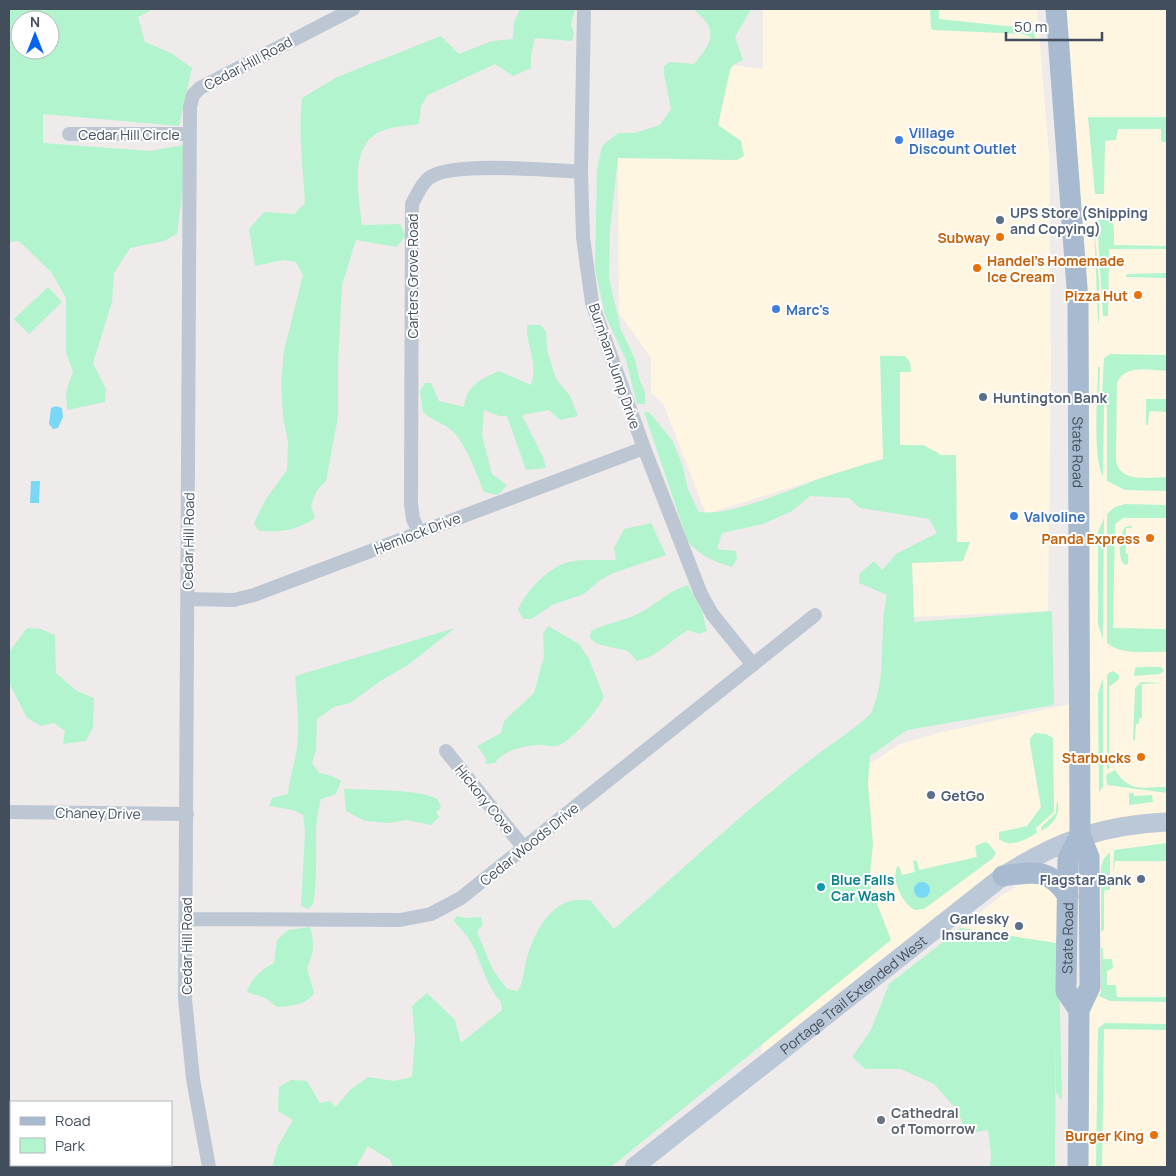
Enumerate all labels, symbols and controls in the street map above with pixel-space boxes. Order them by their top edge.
north arrow [10,10,60,60]
scale bar [1006,10,1102,42]
text: N [30,12,40,31]
text: 50 m [1014,16,1048,37]
street label: Cedar Hill Road [200,32,296,94]
place label: Village Discount Outlet [909,123,1017,158]
street label: Cedar Hill Circle [78,125,180,144]
marker: Village Discount Outlet [893,134,905,146]
place label: UPS Store (Shipping and Copying) [1010,203,1148,238]
street label: Carters Grove Road [403,213,422,339]
marker: UPS Store (Shipping and Copying) [994,214,1006,226]
place label: Subway [937,228,990,247]
marker: Subway [994,231,1006,243]
place label: Handel's Homemade Ice Cream [987,251,1124,286]
marker: Handel's Homemade Ice Cream [971,262,983,274]
place label: Pizza Hut [1065,286,1128,305]
marker: Pizza Hut [1132,289,1144,301]
place label: Marc's [786,300,830,319]
street label: Burnham Jump Drive [585,301,645,431]
marker: Marc's [770,303,782,315]
place label: Huntington Bank [993,388,1108,407]
marker: Huntington Bank [977,391,989,403]
street label: State Road [1069,416,1088,488]
street label: Cedar Hill Road [178,492,198,590]
place label: Valvoline [1024,507,1085,526]
street label: Hemlock Drive [371,508,463,558]
marker: Valvoline [1008,510,1020,522]
place label: Panda Express [1041,529,1140,548]
marker: Panda Express [1144,532,1156,544]
place label: Starbucks [1062,748,1131,767]
marker: Starbucks [1135,751,1147,763]
street label: Hickory Cove [451,760,519,838]
place label: GetGo [941,786,985,805]
marker: GetGo [925,789,937,801]
street label: Cedar Woods Drive [476,798,582,890]
street label: Chaney Drive [55,803,141,823]
place label: Blue Falls Car Wash [831,870,895,905]
place label: Flagstar Bank [1040,870,1131,889]
marker: Flagstar Bank [1135,873,1147,885]
marker: Blue Falls Car Wash [815,881,827,893]
street label: Cedar Hill Road [177,897,196,995]
street label: State Road [1057,902,1077,974]
place label: Garlesky Insurance [942,909,1009,944]
marker: Garlesky Insurance [1013,920,1025,932]
street label: Portage Trail Extended West [776,930,931,1058]
legend [10,1101,172,1166]
place label: Cathedral of Tomorrow [891,1103,976,1138]
text: Road [55,1110,91,1131]
marker: Cathedral of Tomorrow [875,1114,887,1126]
place label: Burger King [1065,1126,1144,1145]
marker: Burger King [1148,1129,1160,1141]
text: Park [55,1135,85,1156]

